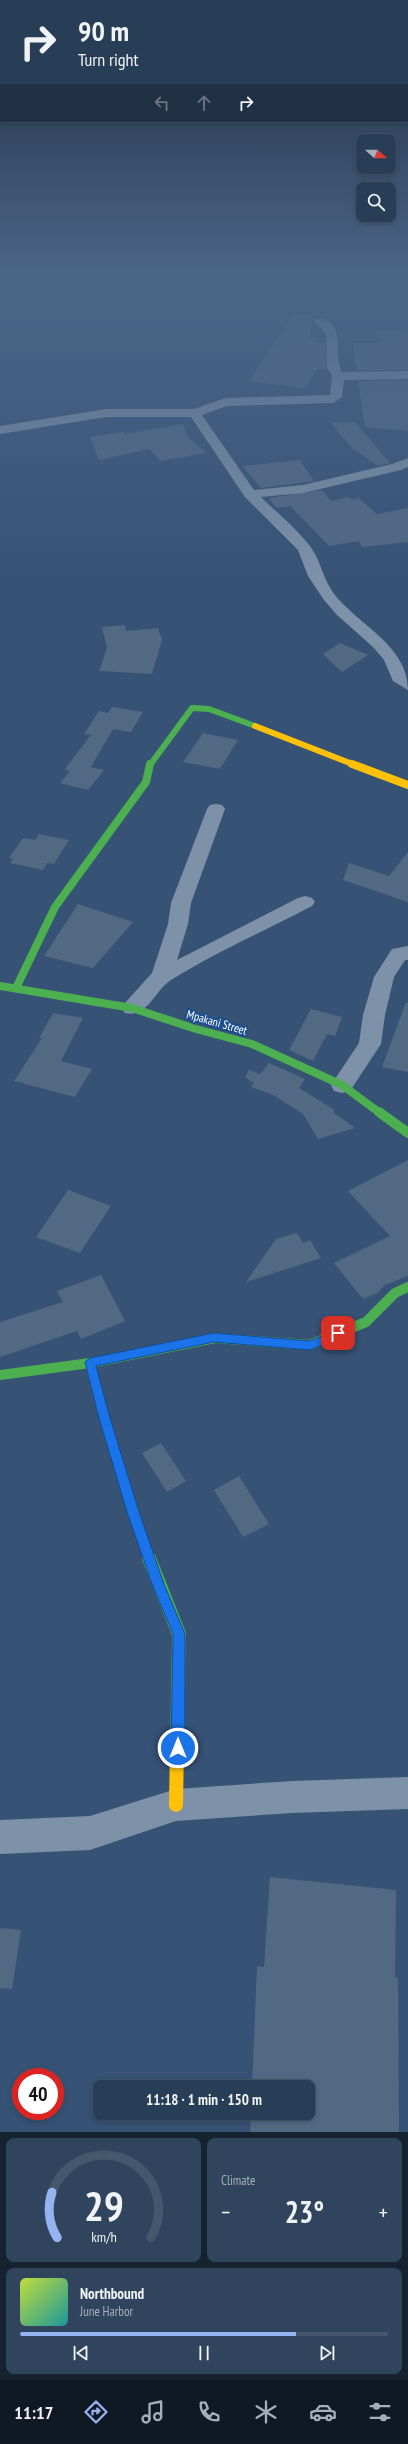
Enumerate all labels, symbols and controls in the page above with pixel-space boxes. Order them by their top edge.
text: 90 m [78,12,129,49]
icon: right [12,16,64,68]
text: Turn right [78,48,138,71]
icon: left [151,92,173,114]
icon: ahead [193,92,215,114]
icon: right [235,92,257,114]
north arrow [356,134,396,174]
map controls [356,134,396,222]
button: search [356,182,396,222]
street label: Mpakani Street [185,1006,250,1038]
pin [321,1316,355,1350]
icon: arrive [327,1322,349,1344]
position arrow [157,1727,199,1769]
speed limit sign: 40 [12,2068,64,2120]
text: 11:18 · 1 min · 150 m [146,2090,262,2109]
text: Climate [221,2172,255,2189]
text: 29 [84,2179,123,2232]
text: 23° [285,2192,324,2231]
text: − [221,2198,230,2226]
text: + [379,2198,388,2226]
text: km/h [91,2227,116,2246]
text: Northbound [80,2284,144,2303]
text: June Harbor [80,2303,133,2320]
icon: previous [70,2342,92,2364]
icon: pause [193,2342,215,2364]
icon: next [316,2342,338,2364]
icon: directions [82,2398,110,2426]
icon: music [139,2398,167,2426]
icon: phone [195,2398,223,2426]
icon: climate [252,2398,280,2426]
icon: car [309,2398,337,2426]
icon: filters [366,2398,394,2426]
text: 11:17 [14,2401,53,2424]

